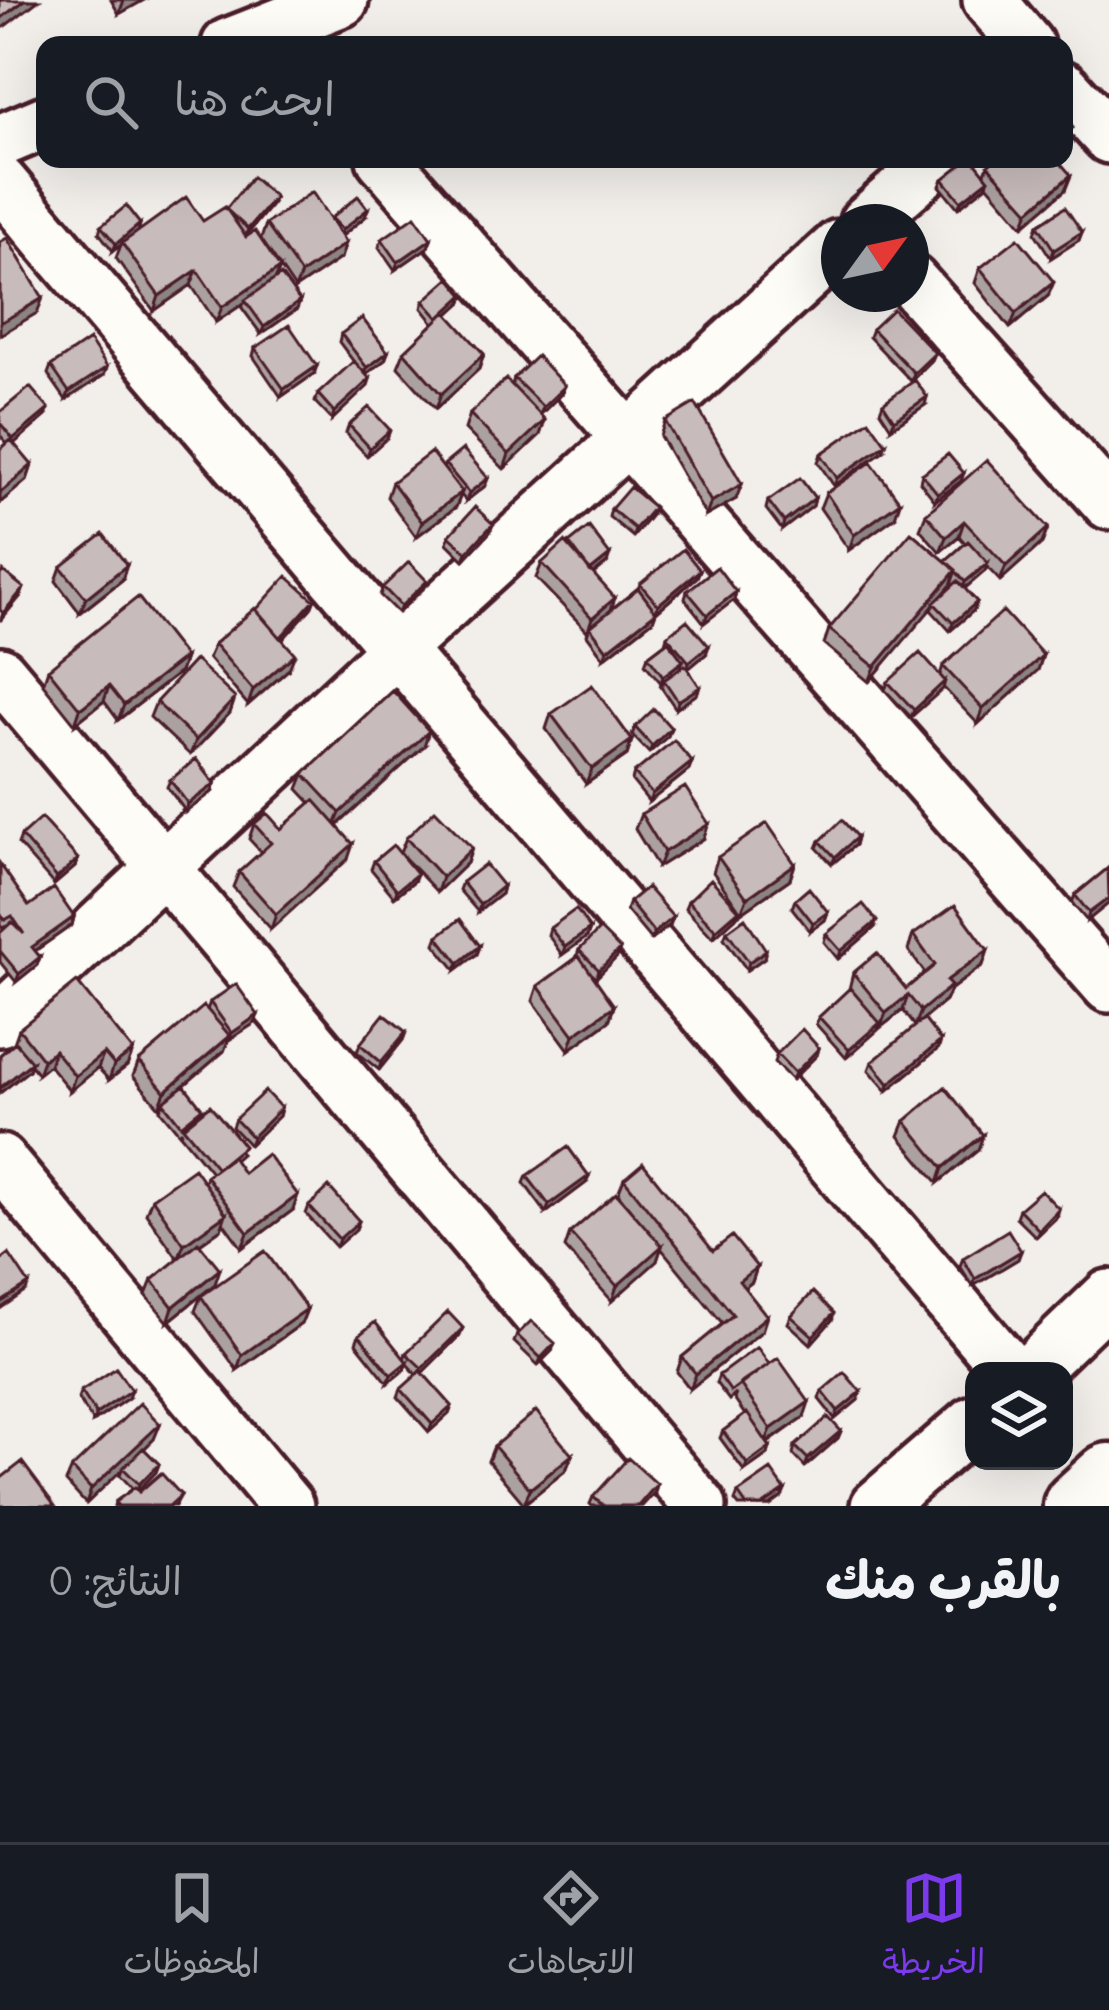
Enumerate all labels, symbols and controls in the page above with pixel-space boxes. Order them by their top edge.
search box [36,36,1073,168]
icon: search [78,69,144,135]
text: ابحث هنا [174,71,335,127]
north arrow [821,204,929,312]
map controls [965,1362,1073,1470]
button: layers [965,1362,1073,1470]
text: بالقرب منك [825,1548,1061,1612]
text: النتائج: 0 [48,1557,182,1606]
tab: المحفوظات [124,1865,260,1991]
tab: الاتجاهات [507,1865,635,1991]
tab: الخريطة [882,1865,985,1991]

